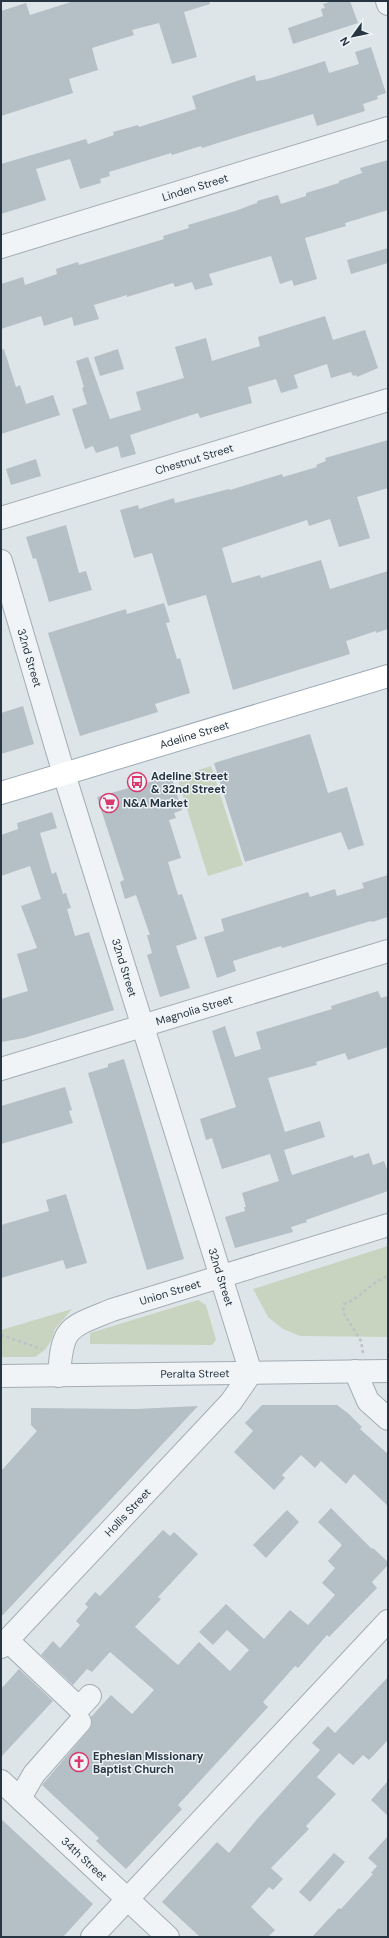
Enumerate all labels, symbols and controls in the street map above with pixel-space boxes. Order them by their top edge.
north arrow [333,16,373,56]
text: N [337,34,353,49]
street label: Linden Street [160,171,230,204]
street label: Chestnut Street [153,441,235,478]
street label: 32nd Street [14,627,45,689]
street label: Adeline Street [158,717,231,752]
place label: Adeline Street & 32nd Street [151,769,228,796]
bus stop icon: Adeline Street & 32nd Street [126,771,148,793]
supermarket icon: N&A Market [98,792,120,814]
place label: N&A Market [123,796,188,810]
street label: 32nd Street [109,937,140,998]
street label: Magnolia Street [154,992,234,1028]
street label: 32nd Street [205,1246,237,1308]
street label: Union Street [138,1276,202,1308]
street label: Peralta Street [160,1366,230,1381]
street label: Hollis Street [102,1485,154,1539]
place label: Ephesian Missionary Baptist Church [93,1749,204,1776]
church icon: Ephesian Missionary Baptist Church [68,1751,90,1773]
street label: 34th Street [58,1834,110,1884]

